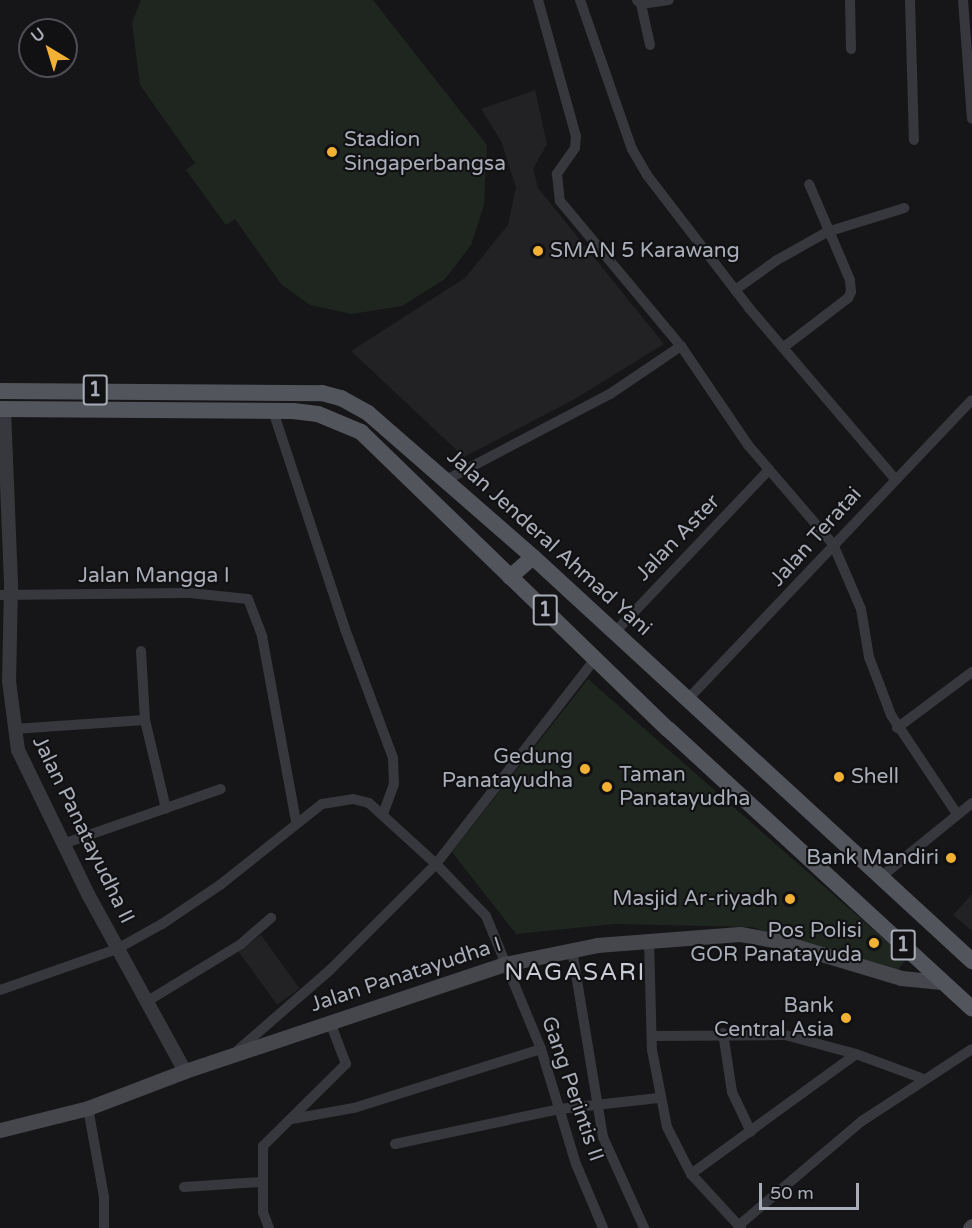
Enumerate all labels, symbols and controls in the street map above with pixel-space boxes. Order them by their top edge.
north arrow [18,18,78,78]
text: U [27,24,49,47]
place label: Stadion Singaperbangsa [344,127,506,177]
marker: Stadion Singaperbangsa [325,145,339,159]
place label: SMAN 5 Karawang [550,238,740,264]
marker: SMAN 5 Karawang [531,244,545,258]
road number: 1 [82,373,109,407]
street label: Jalan Jenderal Ahmad Yani [441,444,657,642]
street label: Jalan Teratai [765,482,867,592]
street label: Jalan Aster [631,490,725,586]
street label: Jalan Mangga I [78,563,230,589]
road number: 1 [532,593,558,627]
street label: Jalan Panatayudha II [27,732,139,928]
place label: Gedung Panatayudha [442,744,573,794]
marker: Gedung Panatayudha [578,762,592,776]
place label: Taman Panatayudha [619,762,750,812]
place label: Shell [851,764,899,790]
marker: Shell [832,770,846,784]
marker: Taman Panatayudha [600,780,614,794]
place label: Bank Mandiri [806,845,939,871]
marker: Bank Mandiri [944,851,958,865]
place label: Masjid Ar-riyadh [612,886,778,912]
marker: Masjid Ar-riyadh [783,892,797,906]
place label: Pos Polisi GOR Panatayuda [690,918,862,968]
road number: 1 [890,928,916,962]
street label: Jalan Panatayudha I [307,932,505,1018]
marker: Pos Polisi GOR Panatayuda [867,936,881,950]
district label: NAGASARI [504,959,646,987]
place label: Bank Central Asia [714,993,834,1043]
marker: Bank Central Asia [839,1011,853,1025]
street label: Gang Perintis II [535,1013,609,1165]
scale bar [762,1171,862,1209]
text: 50 m [770,1182,814,1204]

